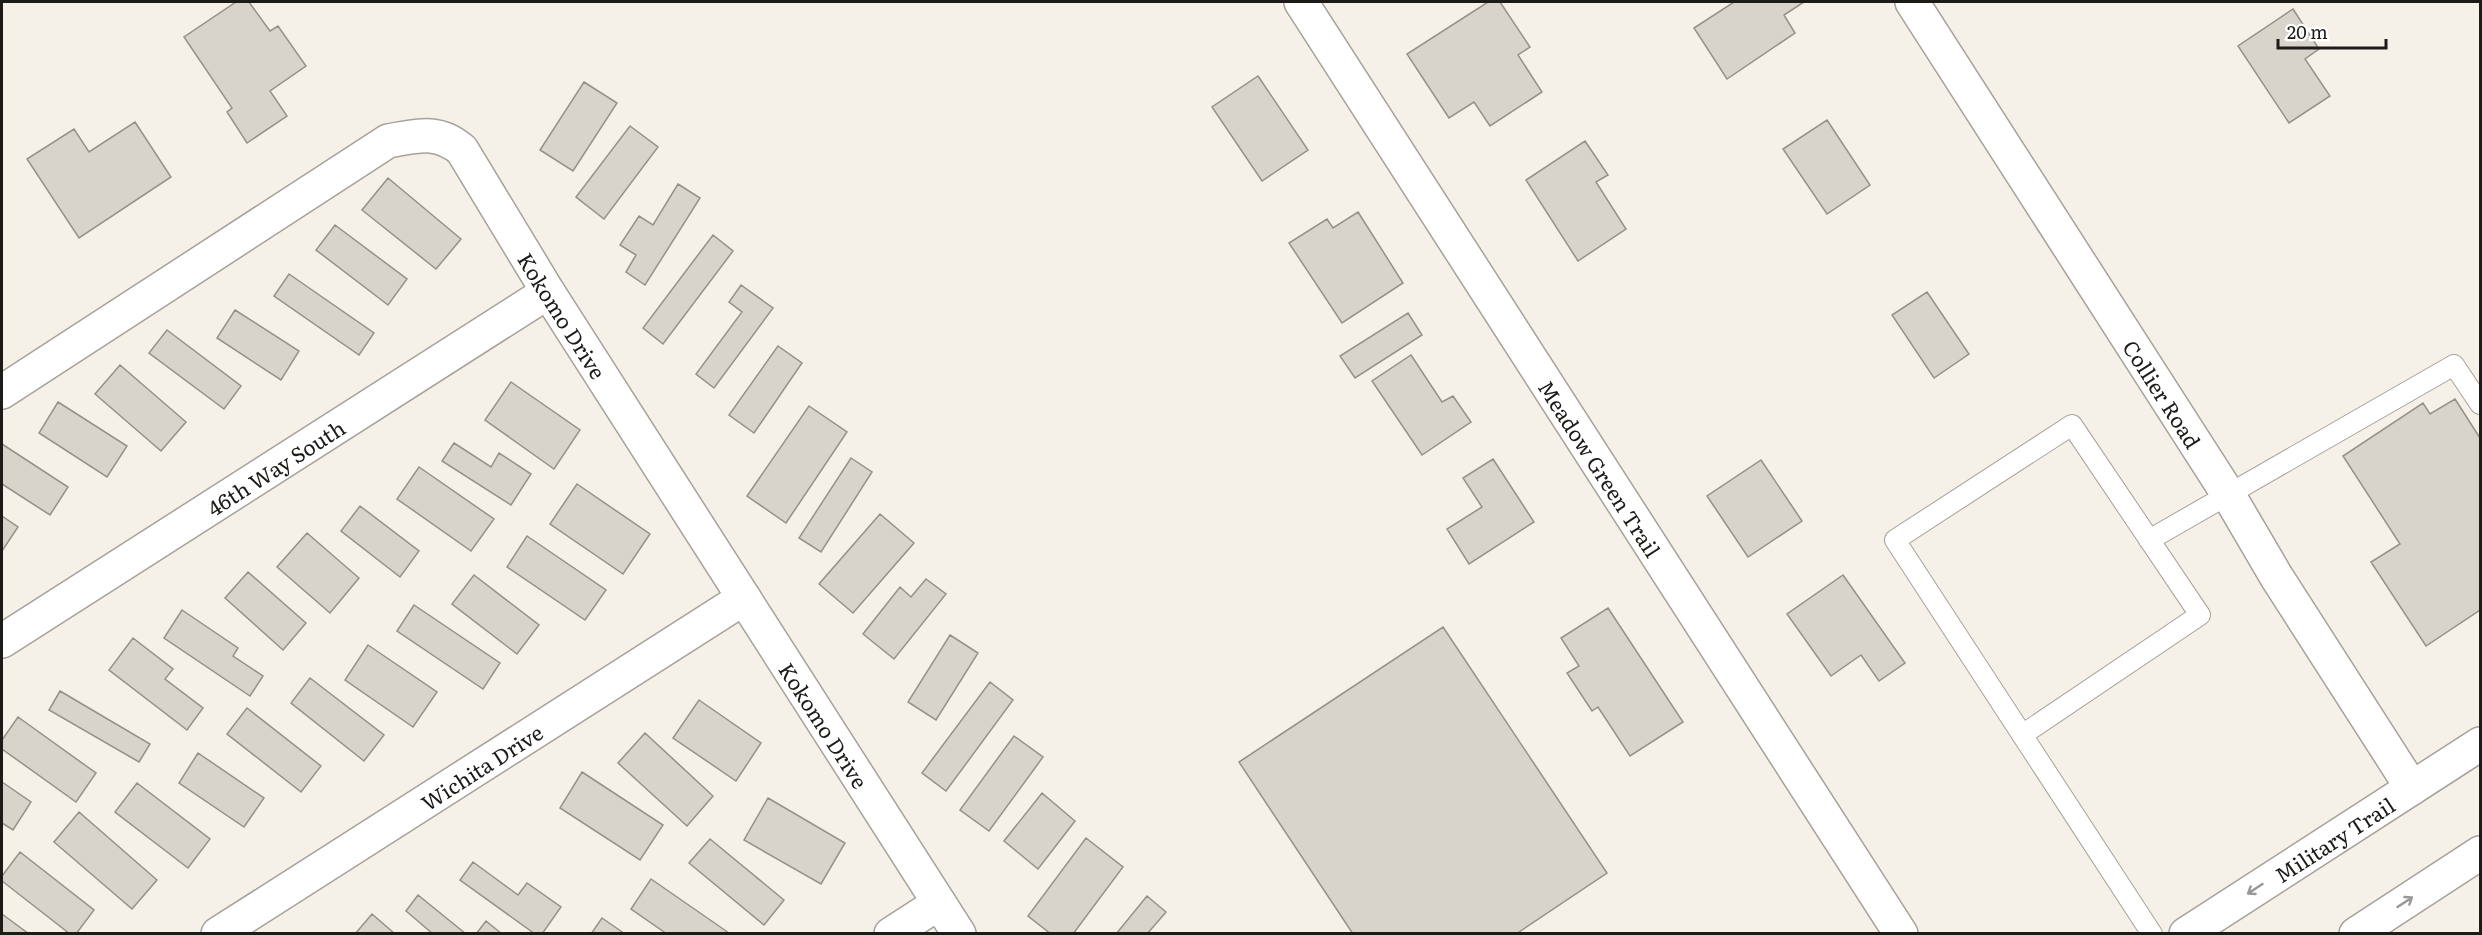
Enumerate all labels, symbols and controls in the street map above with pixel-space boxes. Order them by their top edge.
scale bar [2278,12,2386,50]
text: 20 m [2287,18,2328,45]
street label: Kokomo Drive [512,246,615,384]
street label: Collier Road [2117,333,2210,454]
street label: Meadow Green Trail [1532,373,1669,563]
street label: 46th Way South [200,411,350,522]
street label: Kokomo Drive [773,655,877,794]
street label: Wichita Drive [414,715,548,817]
street label: Military Trail [2268,788,2400,889]
one-way arrow [2247,884,2264,896]
one-way arrow [2396,896,2413,908]

